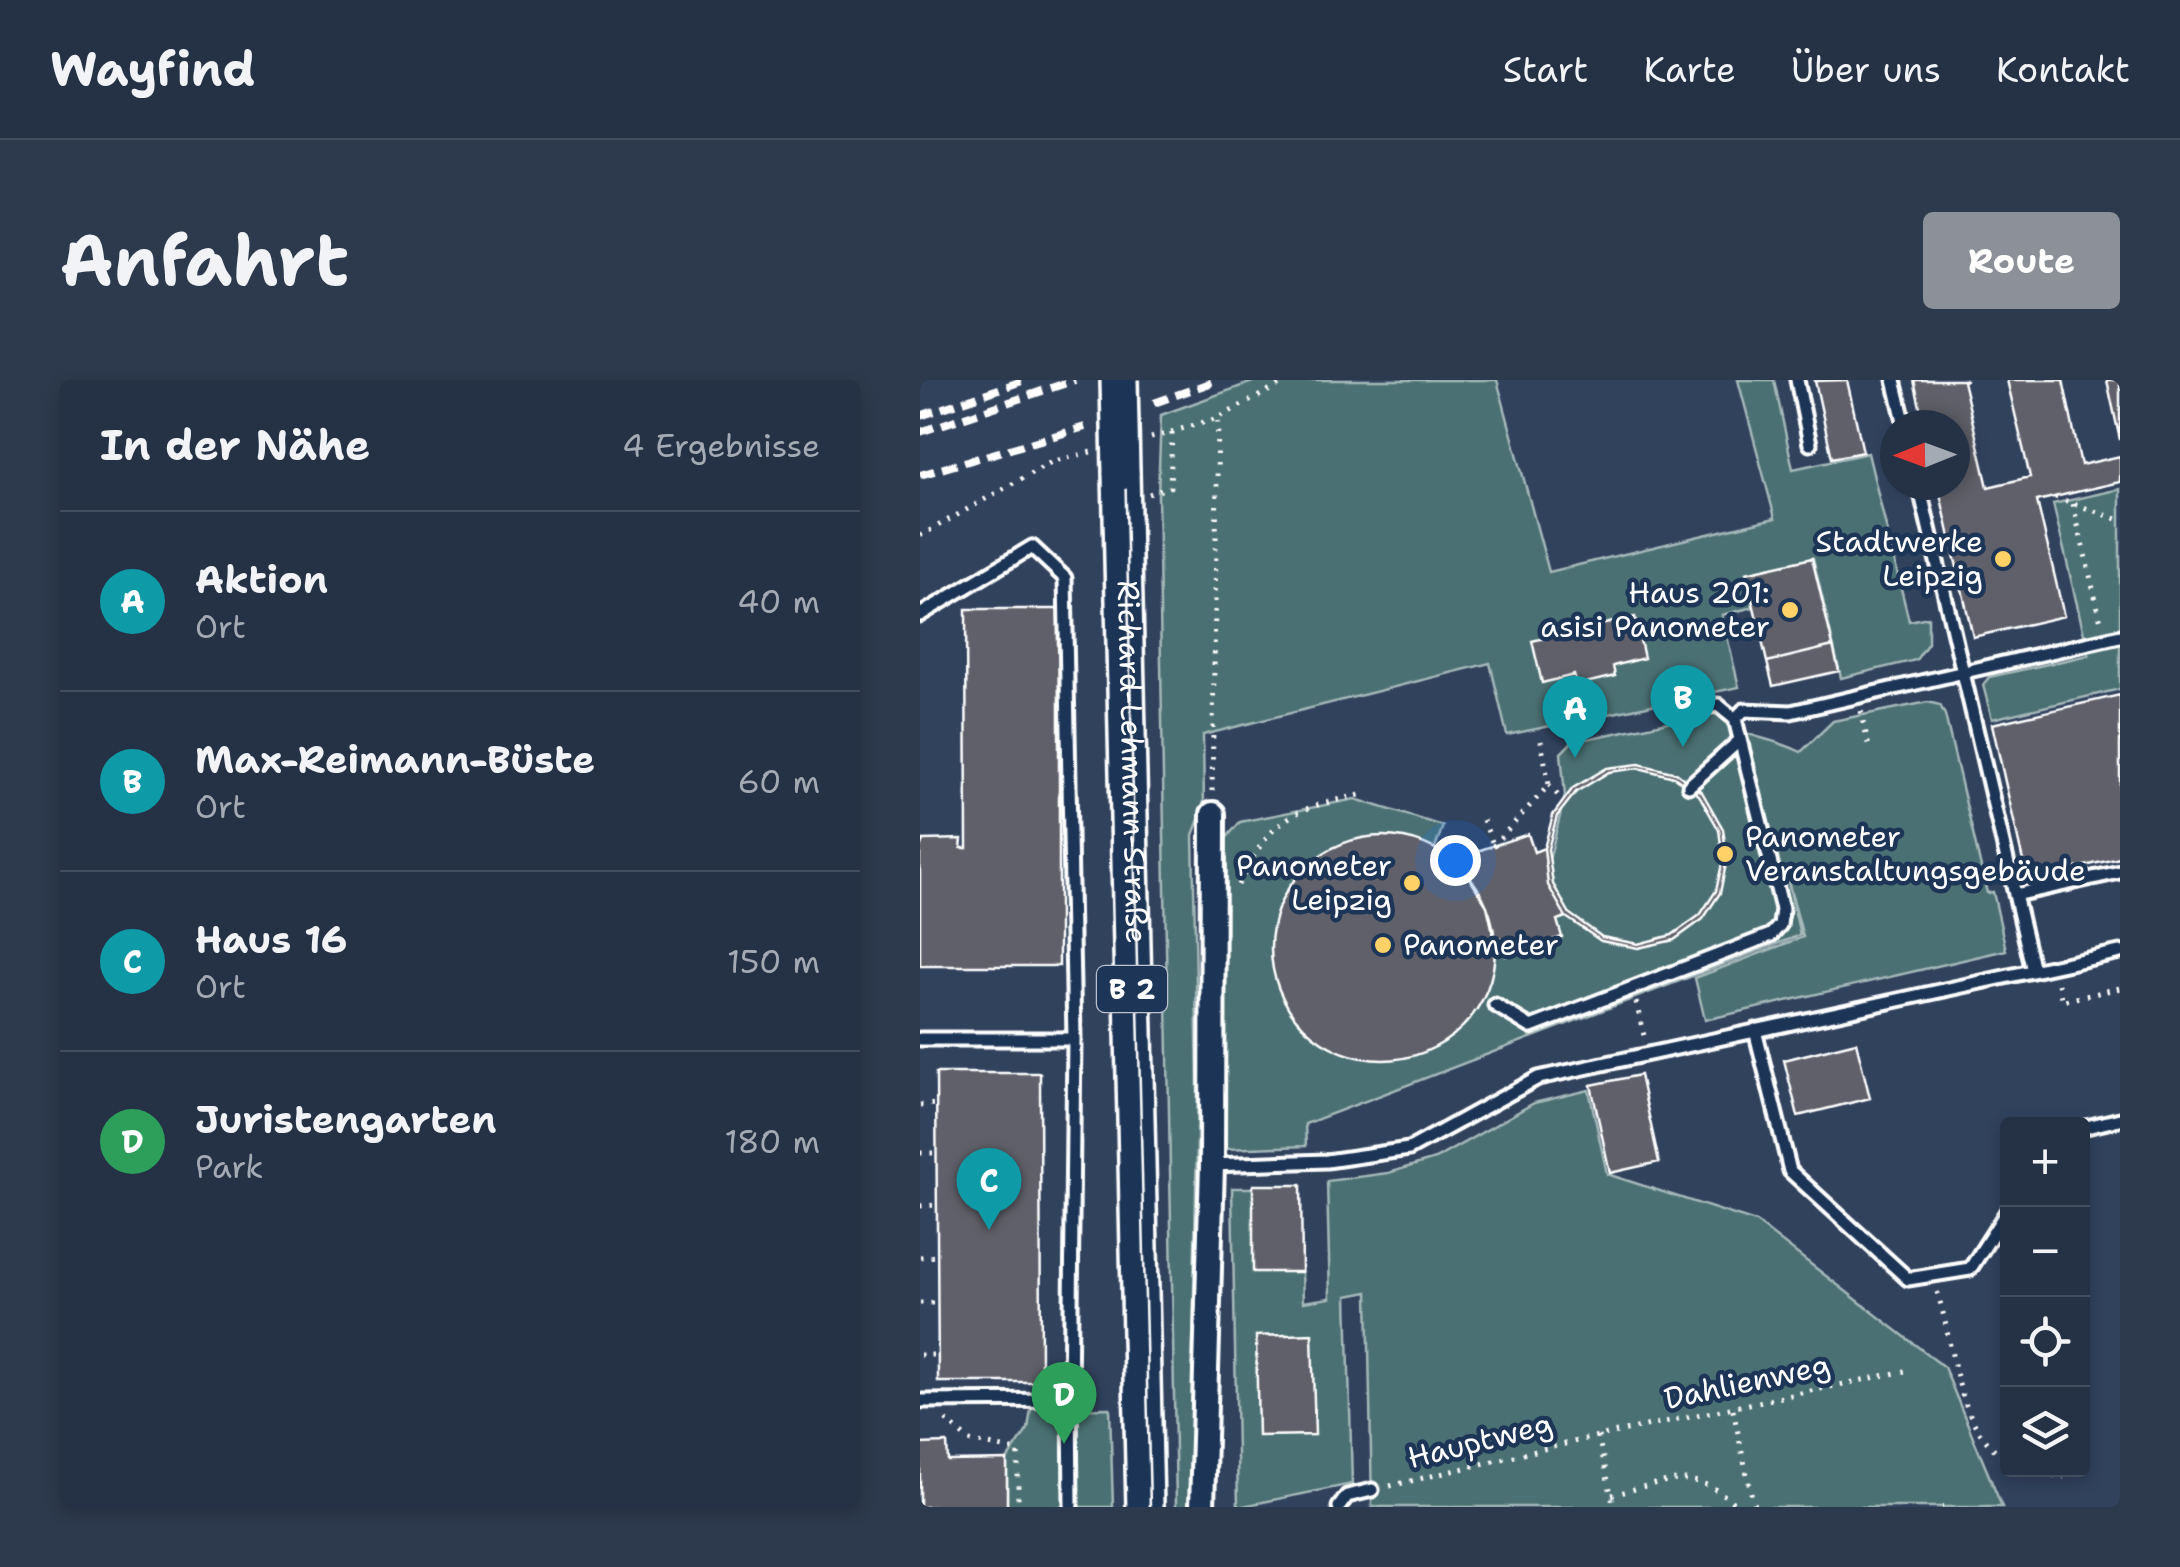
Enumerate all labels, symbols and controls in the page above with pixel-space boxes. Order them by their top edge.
text: Wayfind [50,37,256,101]
text: Start [1503,46,1588,93]
text: Karte [1643,46,1736,93]
text: Über uns [1791,46,1941,93]
text: Kontakt [1996,46,2130,93]
button: Route [1923,212,2120,309]
text: Anfahrt [60,214,349,307]
north arrow [1880,410,1970,500]
text: In der Nähe [100,417,370,473]
text: 4 Ergebnisse [622,424,820,467]
place label: Stadtwerke Leipzig [1816,521,1983,596]
marker: Stadtwerke Leipzig [1992,548,2014,570]
text: Aktion [195,554,328,605]
place label: Haus 201: asisi Panometer [1540,572,1770,647]
text: A [120,580,145,623]
text: 40 m [737,580,820,623]
street label: Richard-Lehmann-Straße [1108,580,1157,944]
marker: Haus 201: asisi Panometer [1779,599,1801,621]
text: Ort [195,605,246,648]
pin: B [1650,664,1716,747]
pin: A [1542,676,1608,758]
text: Max-Reimann-Büste [195,734,595,785]
text: B [123,760,142,803]
text: 60 m [738,760,820,803]
text: Ort [195,785,246,828]
place label: Panometer Veranstaltungsgebäude [1745,816,2086,891]
your location [1430,835,1481,886]
marker: Panometer Veranstaltungsgebäude [1714,843,1736,865]
place label: Panometer Leipzig [1236,845,1392,920]
marker: Panometer Leipzig [1401,872,1423,894]
text: Haus 16 [195,914,347,965]
place label: Panometer [1403,924,1559,965]
marker: Panometer [1372,934,1394,956]
text: C [123,940,142,983]
text: 150 m [727,940,820,983]
text: Ort [195,965,246,1008]
road number: B 2 [1097,966,1167,1012]
text: Juristengarten [195,1094,496,1145]
map controls [2000,1117,2090,1477]
button: + [2000,1117,2090,1207]
text: D [121,1120,144,1163]
text: 180 m [724,1120,820,1163]
text: Park [195,1145,264,1188]
pin: C [956,1148,1022,1230]
button: − [2000,1207,2090,1297]
button: locate [2000,1297,2090,1387]
street label: Dahlienweg [1660,1344,1834,1419]
pin: D [1032,1362,1096,1444]
button: layers [2000,1387,2090,1477]
street label: Hauptweg [1403,1403,1556,1478]

